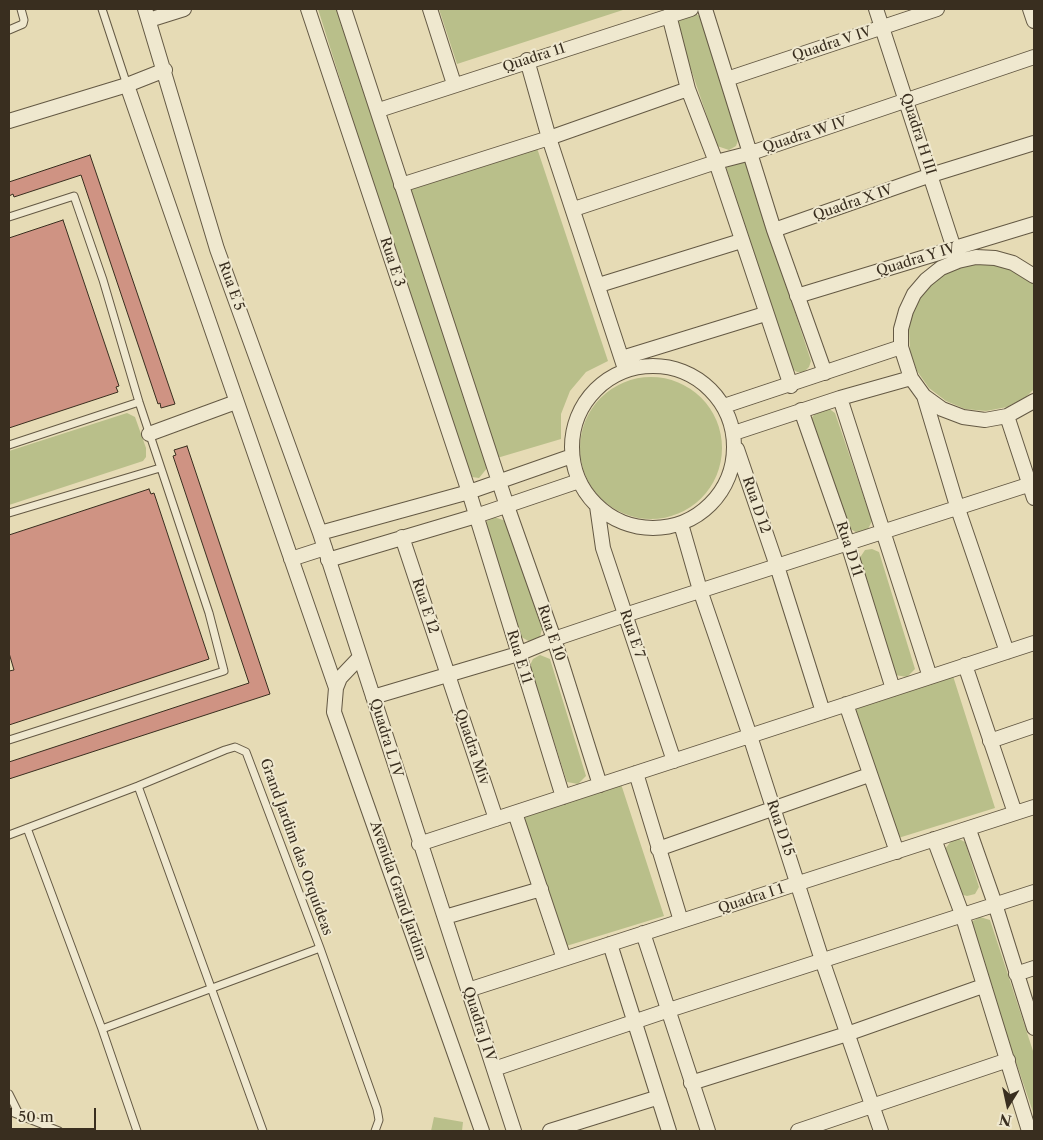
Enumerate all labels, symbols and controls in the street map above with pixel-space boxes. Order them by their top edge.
street label: Quadra V IV [790,23,874,65]
street label: Quadra 11 [501,40,567,76]
street label: Quadra H III [897,91,939,177]
street label: Quadra W IV [761,113,849,157]
street label: Quadra X IV [811,182,895,224]
street label: Rua E 3 [376,235,408,289]
street label: Quadra Y IV [874,240,958,280]
street label: Rua E 5 [214,259,248,313]
street label: Rua D 12 [738,474,774,536]
street label: Rua D 11 [832,519,866,579]
street label: Rua E 12 [408,576,442,636]
street label: Rua E 10 [534,603,568,663]
street label: Rua E 7 [616,608,648,660]
street label: Rua E 11 [503,628,535,686]
street label: Quadra L IV [366,697,406,779]
street label: Quadra Miv [451,707,493,787]
street label: Grand Jardim das Orquídeas [256,756,336,938]
street label: Rua D 15 [763,798,797,858]
street label: Avenida Grand Jardim [366,819,430,963]
street label: Quadra I 1 [716,881,786,917]
street label: Quadra J IV [459,985,499,1063]
north arrow [983,1080,1033,1130]
scale bar [12,1098,99,1130]
text: 50 m [18,1107,54,1126]
text: N [998,1110,1013,1130]

